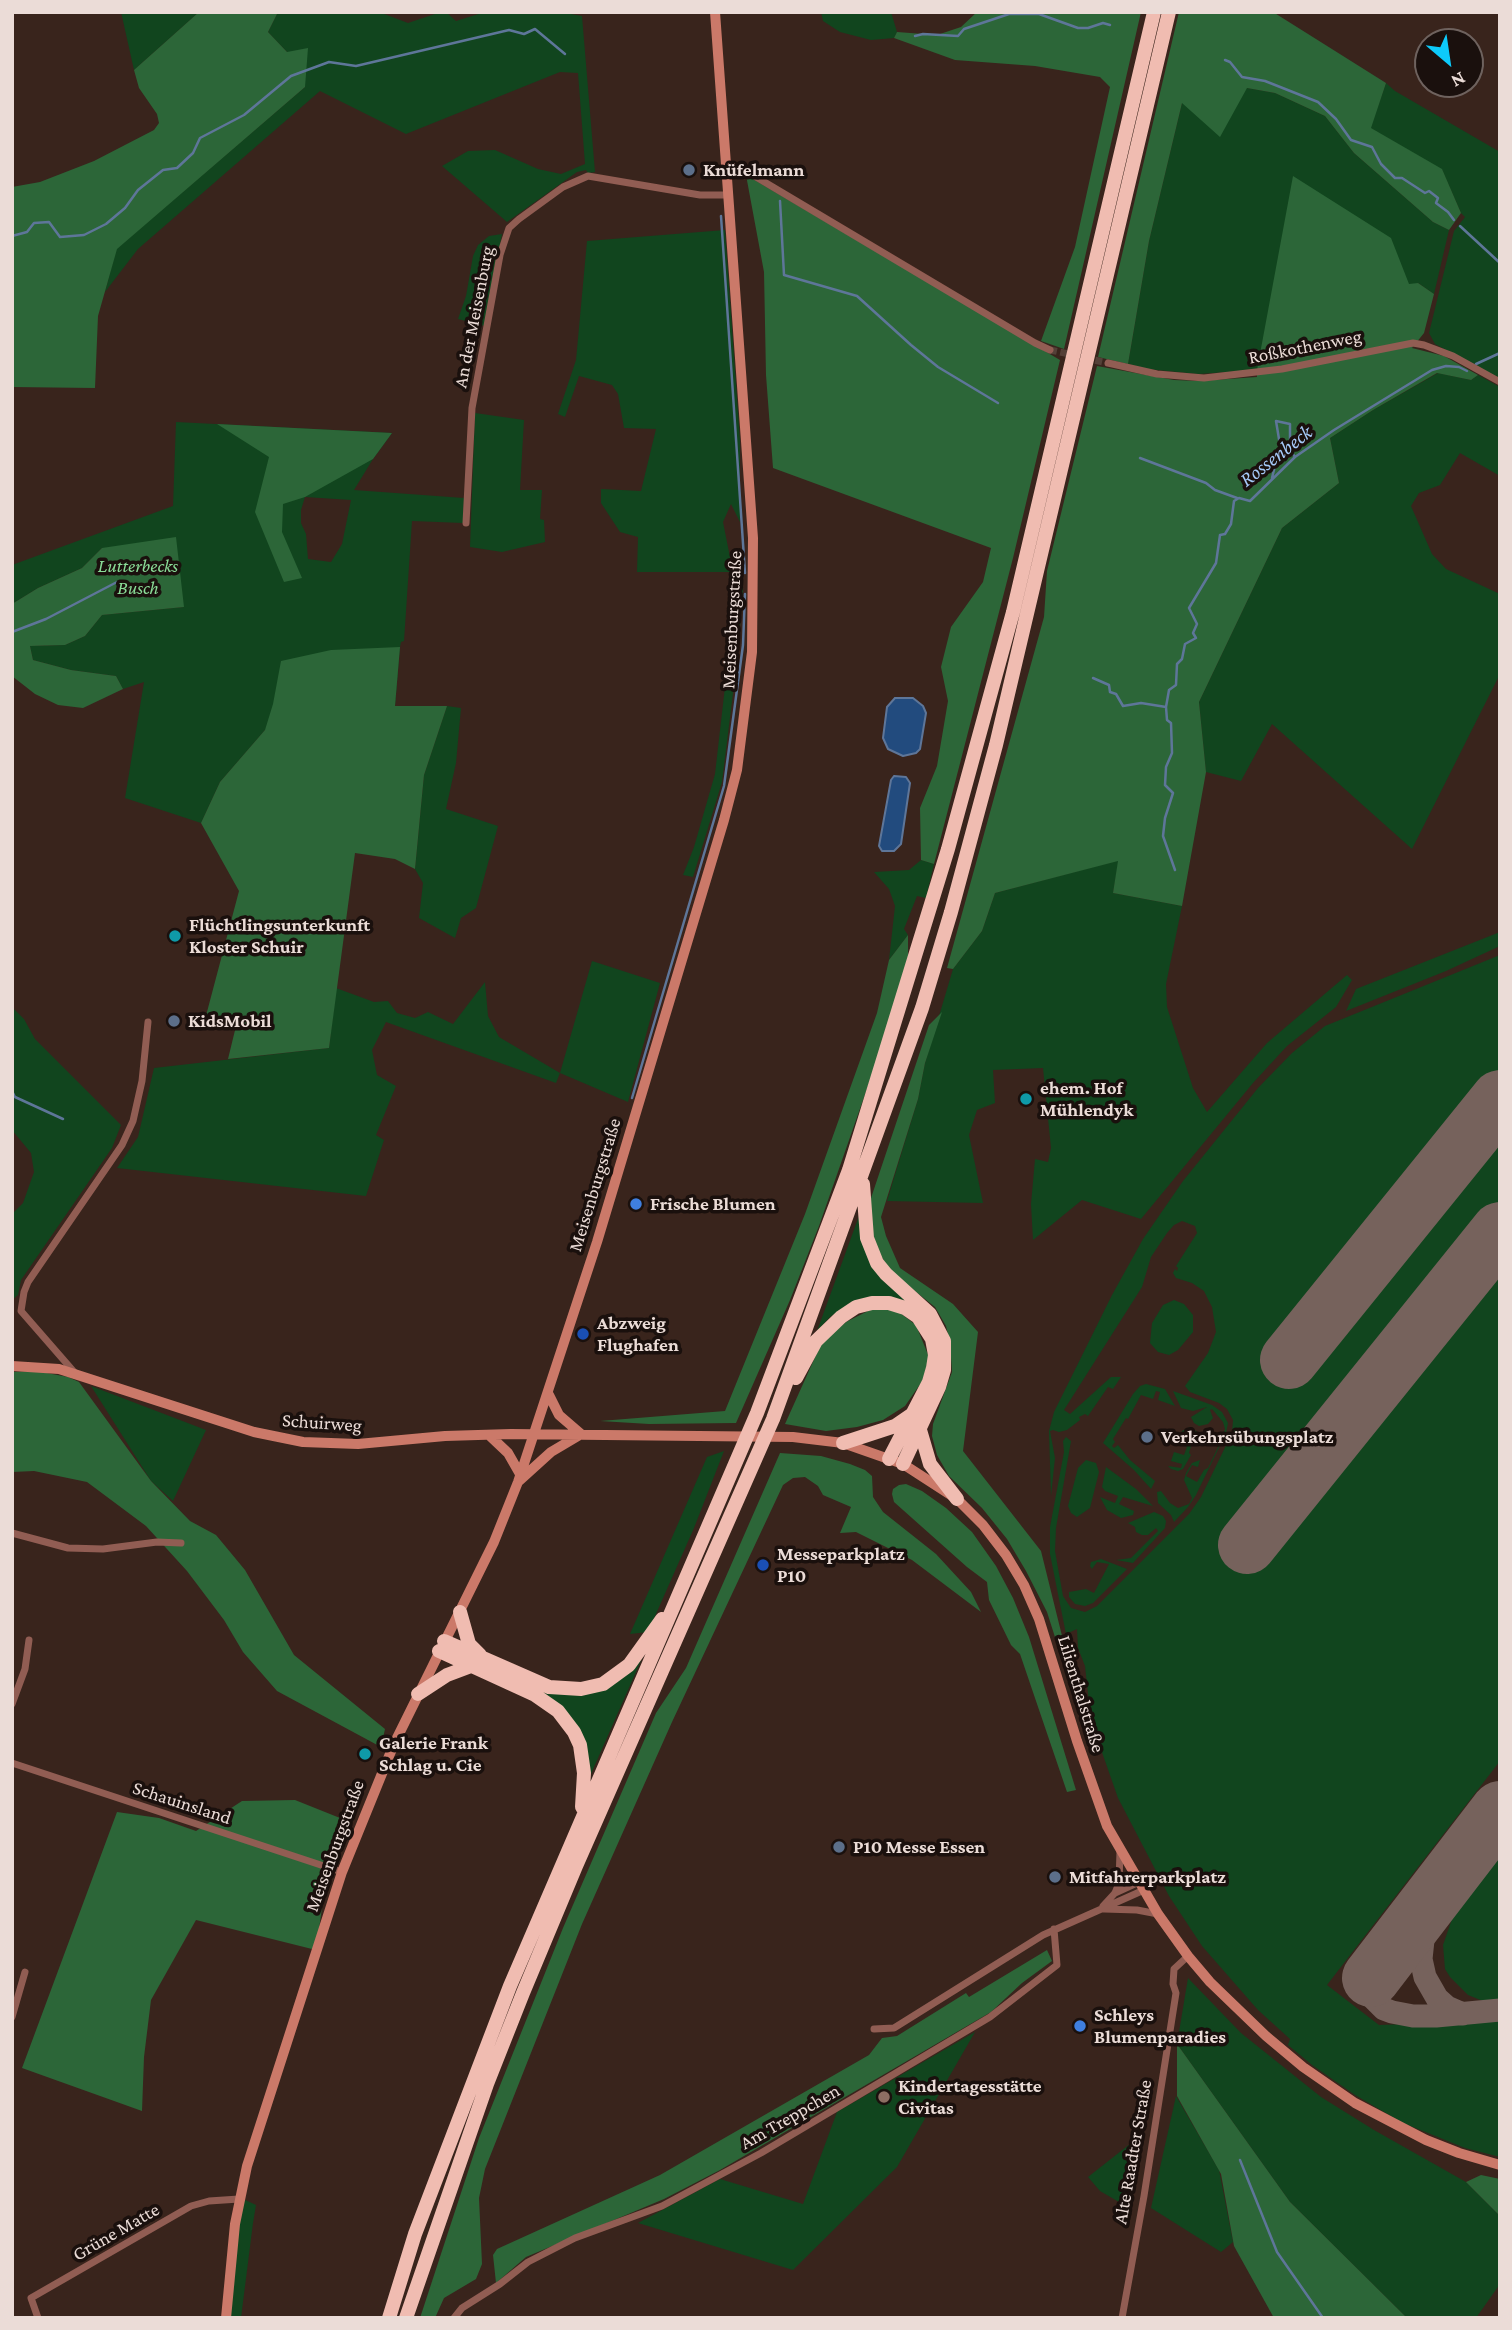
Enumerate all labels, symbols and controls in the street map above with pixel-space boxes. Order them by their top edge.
north arrow [1414,28,1484,98]
text: N [1448,68,1469,92]
place label: Knüfelmann [703,159,804,181]
marker: Knüfelmann [681,162,697,178]
street label: An der Meisenburg [449,244,499,390]
street label: Roßkothenweg [1246,325,1364,369]
water label: Rossenbeck [1235,420,1317,492]
street label: Meisenburgstraße [717,550,747,690]
park label: Lutterbecks Busch [98,555,178,599]
place label: Flüchtlingsunterkunft Kloster Schuir [189,914,370,958]
marker: Flüchtlingsunterkunft Kloster Schuir [167,928,183,944]
place label: KidsMobil [188,1010,272,1032]
marker: KidsMobil [166,1013,182,1029]
place label: ehem. Hof Mühlendyk [1040,1077,1133,1121]
marker: ehem. Hof Mühlendyk [1018,1091,1034,1107]
street label: Meisenburgstraße [564,1116,626,1254]
place label: Frische Blumen [650,1193,776,1215]
marker: Frische Blumen [628,1196,644,1212]
place label: Abzweig Flughafen [597,1312,679,1356]
marker: Abzweig Flughafen [575,1326,591,1342]
street label: Schuirweg [281,1409,363,1437]
place label: Verkehrsübungsplatz [1161,1426,1333,1448]
marker: Verkehrsübungsplatz [1139,1429,1155,1445]
place label: Messeparkplatz P10 [777,1543,905,1587]
marker: Messeparkplatz P10 [755,1557,771,1573]
street label: Lilienthalstraße [1052,1633,1110,1755]
place label: Galerie Frank Schlag u. Cie [379,1732,488,1776]
marker: Galerie Frank Schlag u. Cie [357,1746,373,1762]
street label: Schauinsland [130,1776,234,1830]
street label: Meisenburgstraße [301,1777,369,1915]
place label: P10 Messe Essen [853,1836,985,1858]
marker: P10 Messe Essen [831,1839,847,1855]
place label: Mitfahrerparkplatz [1069,1866,1226,1888]
marker: Mitfahrerparkplatz [1047,1869,1063,1885]
place label: Schleys Blumenparadies [1094,2004,1226,2048]
marker: Schleys Blumenparadies [1072,2018,1088,2034]
place label: Kindertagesstätte Civitas [898,2075,1042,2119]
street label: Alte Raadter Straße [1109,2078,1157,2226]
street label: Am Treppchen [736,2079,844,2155]
marker: Kindertagesstätte Civitas [876,2089,892,2105]
street label: Grüne Matte [69,2198,163,2266]

